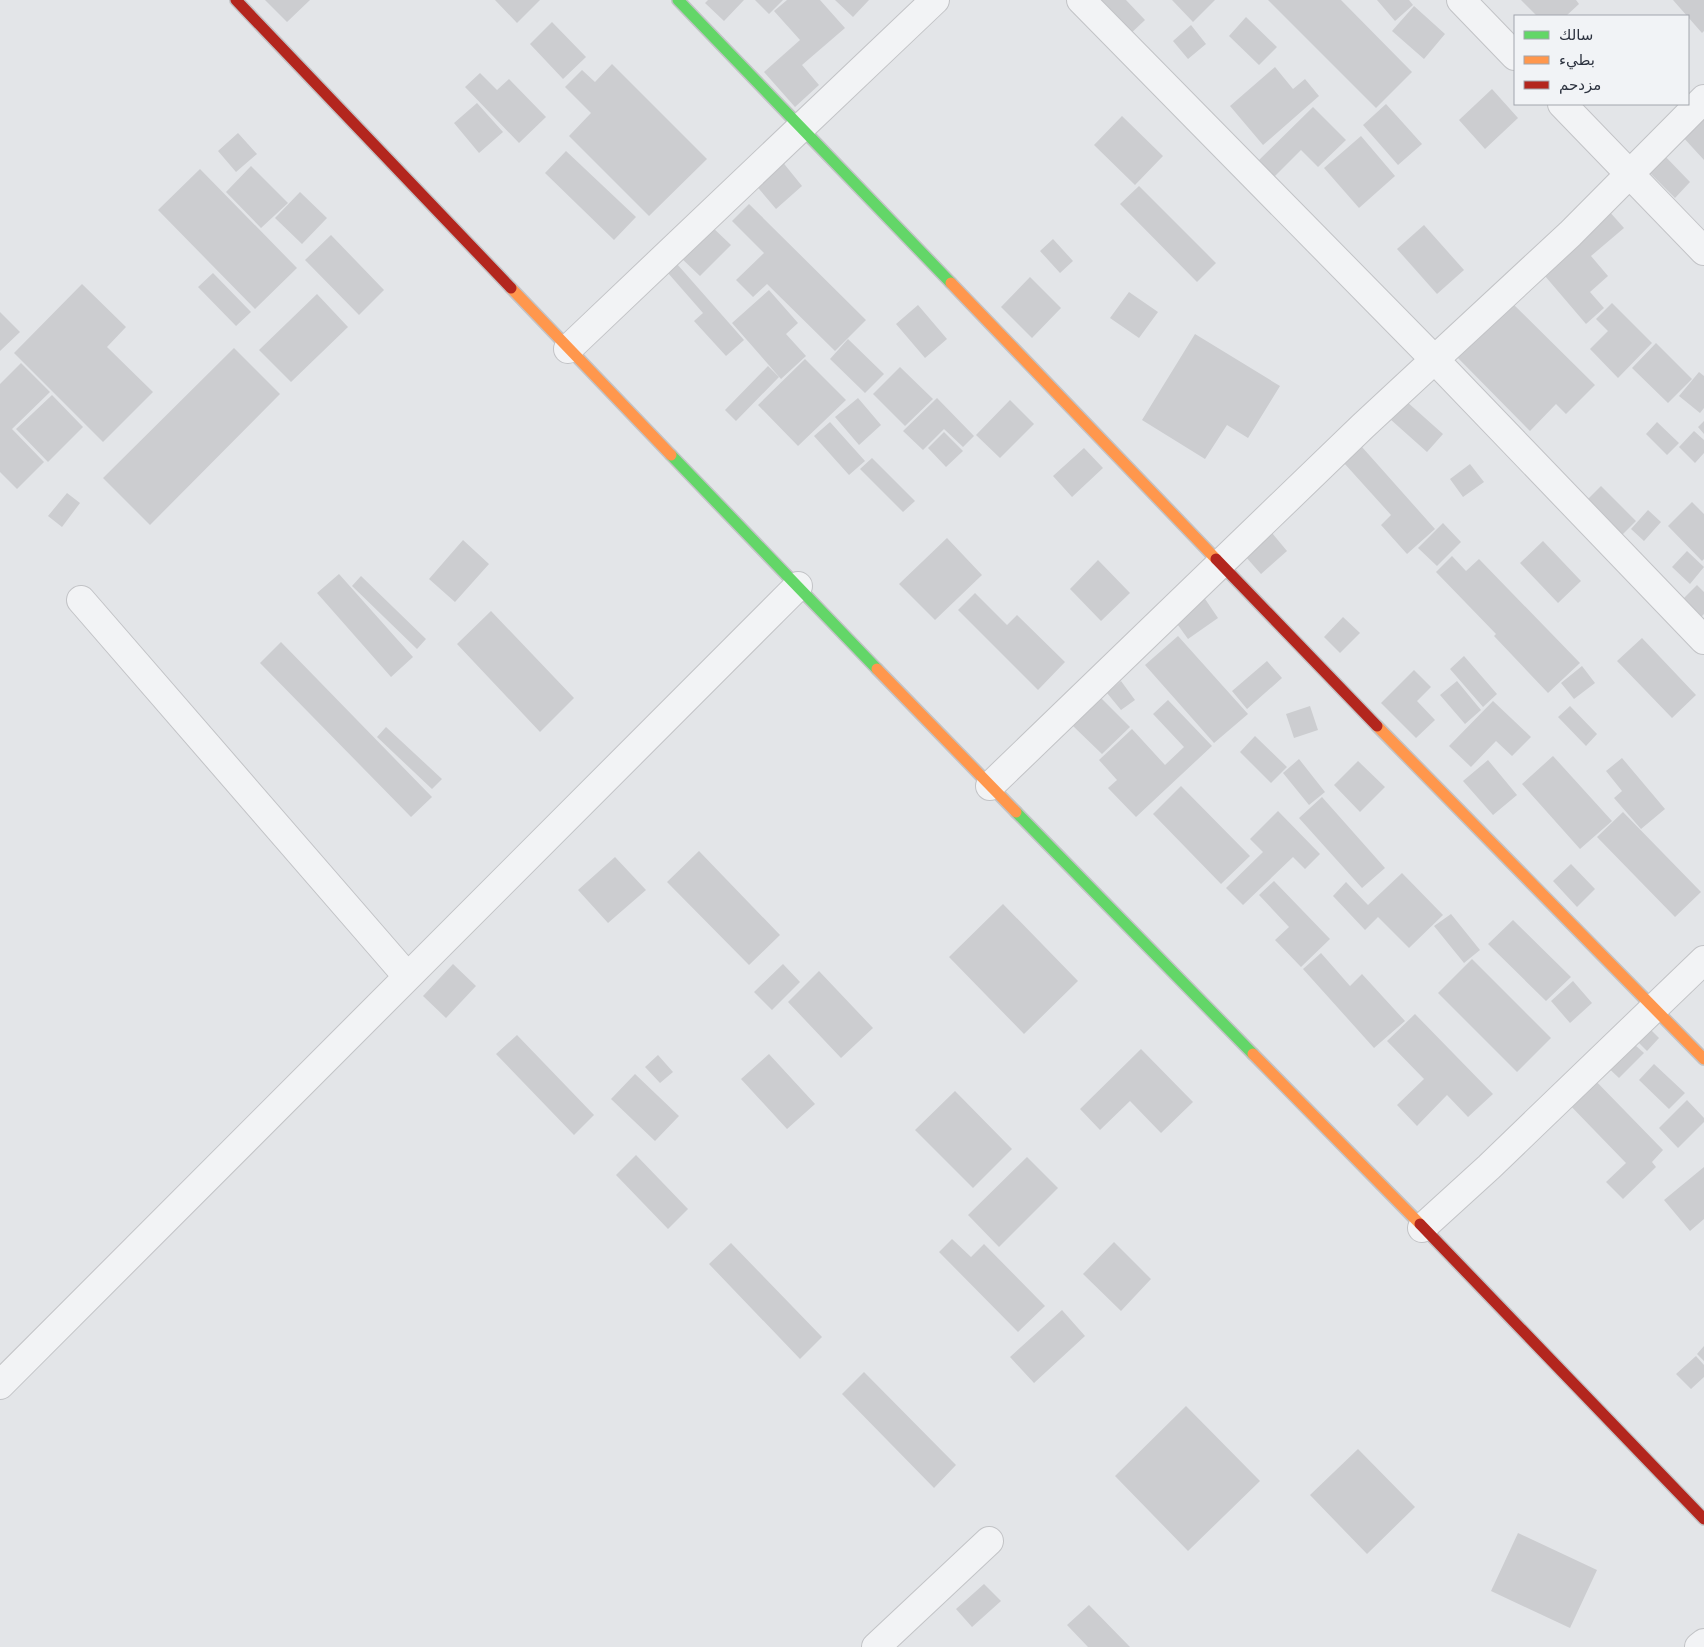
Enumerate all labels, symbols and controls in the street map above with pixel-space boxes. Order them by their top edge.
legend [1514,15,1689,105]
text: سالك [1559,26,1593,44]
text: بطيء [1559,51,1595,70]
text: مزدحم [1559,76,1601,94]

